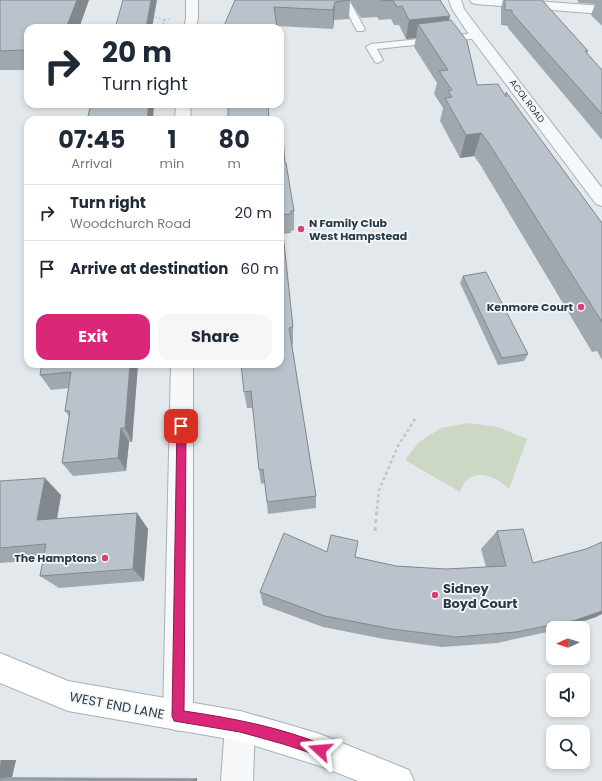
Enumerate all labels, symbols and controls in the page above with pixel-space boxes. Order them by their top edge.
text: 20 m [102,33,172,72]
icon: right [36,40,88,92]
text: Turn right [102,71,188,96]
street label: ACOL ROAD [507,77,547,125]
text: 07:45 [58,123,125,156]
text: 1 [167,123,176,156]
text: 80 [219,123,250,156]
text: Arrival [71,154,112,173]
text: min [160,154,184,173]
text: m [228,154,241,173]
text: Turn right [70,192,146,213]
icon: right [36,202,58,224]
text: 20 m [234,202,272,223]
text: Woodchurch Road [70,214,191,233]
place label: N Family Club West Hampstead [309,215,407,244]
marker: N Family Club West Hampstead [296,224,306,234]
icon: arrive [36,258,58,280]
text: Arrive at destination [70,258,228,279]
text: 60 m [240,258,279,279]
place label: Kenmore Court [487,299,574,315]
marker: Kenmore Court [576,302,586,312]
button: Exit [36,314,150,360]
button: Share [158,314,272,360]
pin [164,409,198,443]
icon: arrive [170,415,192,437]
place label: The Hamptons [14,550,97,566]
marker: The Hamptons [100,553,110,563]
place label: Sidney Boyd Court [443,579,517,613]
marker: Sidney Boyd Court [430,590,440,600]
north arrow [546,621,590,665]
map controls [546,621,590,769]
button: sound [546,673,590,717]
street label: WEST END LANE [68,687,166,724]
button: search [546,725,590,769]
position arrow [299,729,341,771]

